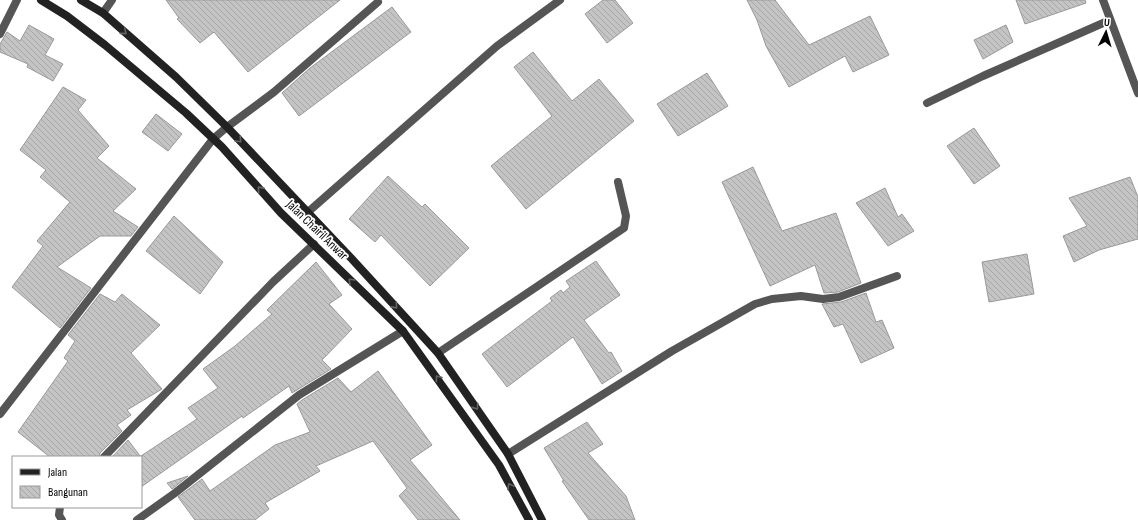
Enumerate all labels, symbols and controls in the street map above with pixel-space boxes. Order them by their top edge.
north arrow [1086,12,1126,52]
text: U [1103,16,1111,29]
one-way arrow [119,27,126,34]
one-way arrow [234,135,241,143]
one-way arrow [257,186,264,194]
street label: Jalan Chairil Anwar [282,196,351,264]
one-way arrow [349,278,356,286]
one-way arrow [390,301,397,308]
one-way arrow [435,375,443,382]
one-way arrow [471,403,479,410]
legend [12,456,142,508]
text: Jalan [47,465,67,480]
one-way arrow [507,483,515,490]
text: Bangunan [48,485,88,500]

